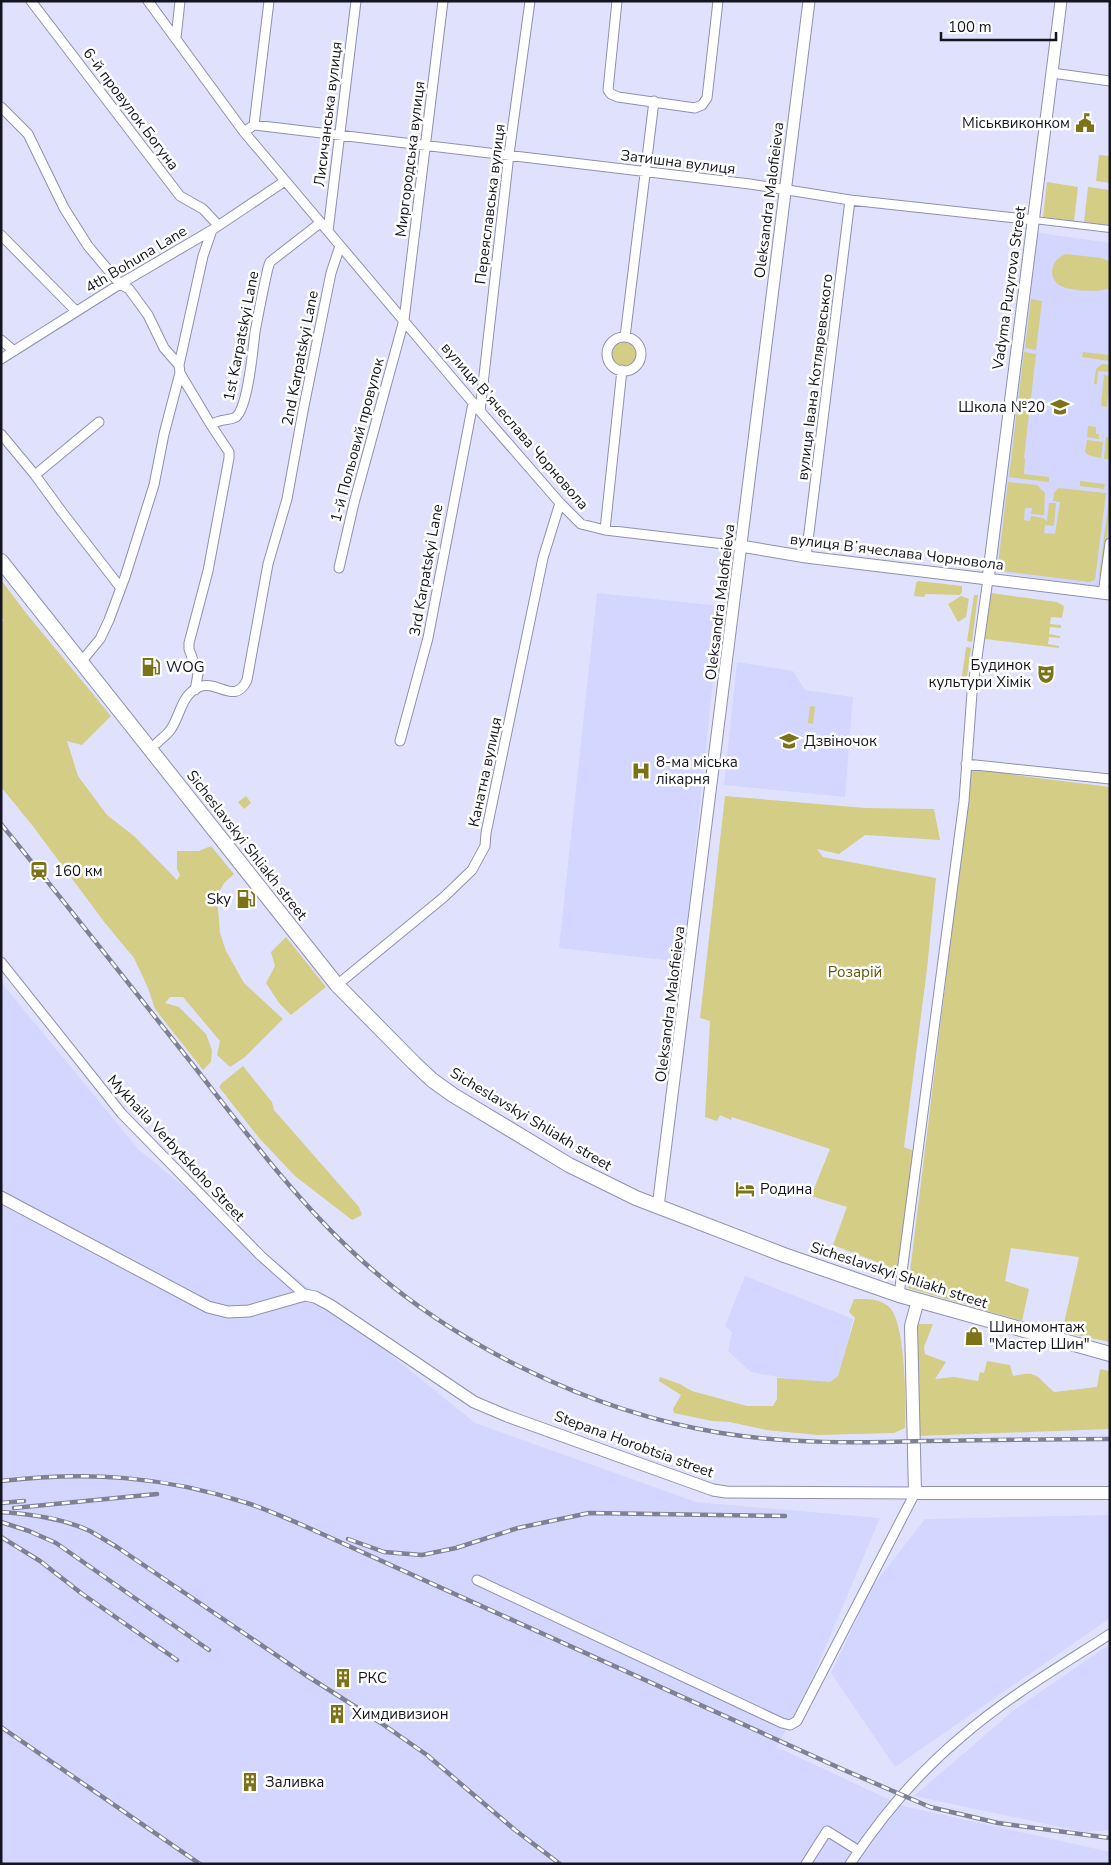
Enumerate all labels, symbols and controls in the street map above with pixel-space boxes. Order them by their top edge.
scale bar [941,10,1056,42]
text: 100 m [948,17,992,37]
street label: Лисичанська вулиця [309,40,347,188]
street label: 6-й провулок Богуна [78,44,184,174]
street label: Миргородська вулиця [391,80,429,238]
public building icon: Міськвиконком [1074,112,1096,134]
place label: Міськвиконком [962,113,1070,133]
street label: Oleksandra Malofieieva [749,121,789,279]
street label: Переяславська вулиця [470,123,510,285]
street label: Затишна вулиця [619,145,737,179]
street label: Vadyma Puzyrova Street [987,204,1030,372]
street label: 4th Bohuna Lane [82,221,190,297]
street label: 1st Karpatskyi Lane [219,269,263,403]
street label: вулиця Івана Котляревського [792,273,838,481]
street label: 2nd Karpatskyi Lane [277,289,323,427]
street label: вулиця Вʼячеслава Чорновола [437,338,593,514]
street label: 1-й Польовий провулок [325,356,389,524]
school or university icon: Школа №20 [1049,396,1071,418]
place label: Школа №20 [958,397,1045,417]
street label: 3rd Karpatskyi Lane [405,502,447,638]
street label: Oleksandra Malofieieva [700,523,740,681]
street label: вулиця Вʼячеслава Чорновола [789,529,1005,575]
place label: Будинок культури Хімік [929,655,1031,692]
fuel station icon: WOG [140,656,162,678]
place label: WOG [166,657,205,677]
theatre icon: Будинок культури Хімік [1035,663,1057,685]
street label: Канатна вулиця [464,715,506,829]
school or university icon: Дзвіночок [778,730,800,752]
place label: Дзвіночок [804,731,877,751]
place label: 8-ма міська лікарня [656,752,738,789]
hospital icon: 8-ма міська лікарня [630,760,652,782]
street label: Sicheslavskyi Shliakh street [182,766,312,925]
station icon: 160 км [28,860,50,882]
place label: 160 км [54,861,103,881]
fuel station icon: Sky [235,888,257,910]
place label: Sky [207,889,231,909]
street label: Oleksandra Malofieieva [650,925,690,1083]
park label: Розарій [828,962,882,982]
street label: Sicheslavskyi Shliakh street [447,1063,616,1176]
street label: Mykhaila Verbytskoho Street [103,1071,250,1226]
hotel icon: Родина [734,1178,756,1200]
place label: Родина [760,1179,812,1199]
street label: Sicheslavskyi Shliakh street [808,1237,991,1313]
place label: Шиномонтаж "Мастер Шин" [989,1317,1090,1354]
shop icon: Шиномонтаж "Мастер Шин" [963,1325,985,1347]
street label: Stepana Horobtsia street [552,1406,717,1482]
building icon: РКС [332,1667,354,1689]
place label: РКС [358,1668,387,1688]
building icon: Химдивизион [326,1703,348,1725]
place label: Химдивизион [352,1704,449,1724]
building icon: Заливка [239,1771,261,1793]
place label: Заливка [265,1772,324,1792]

